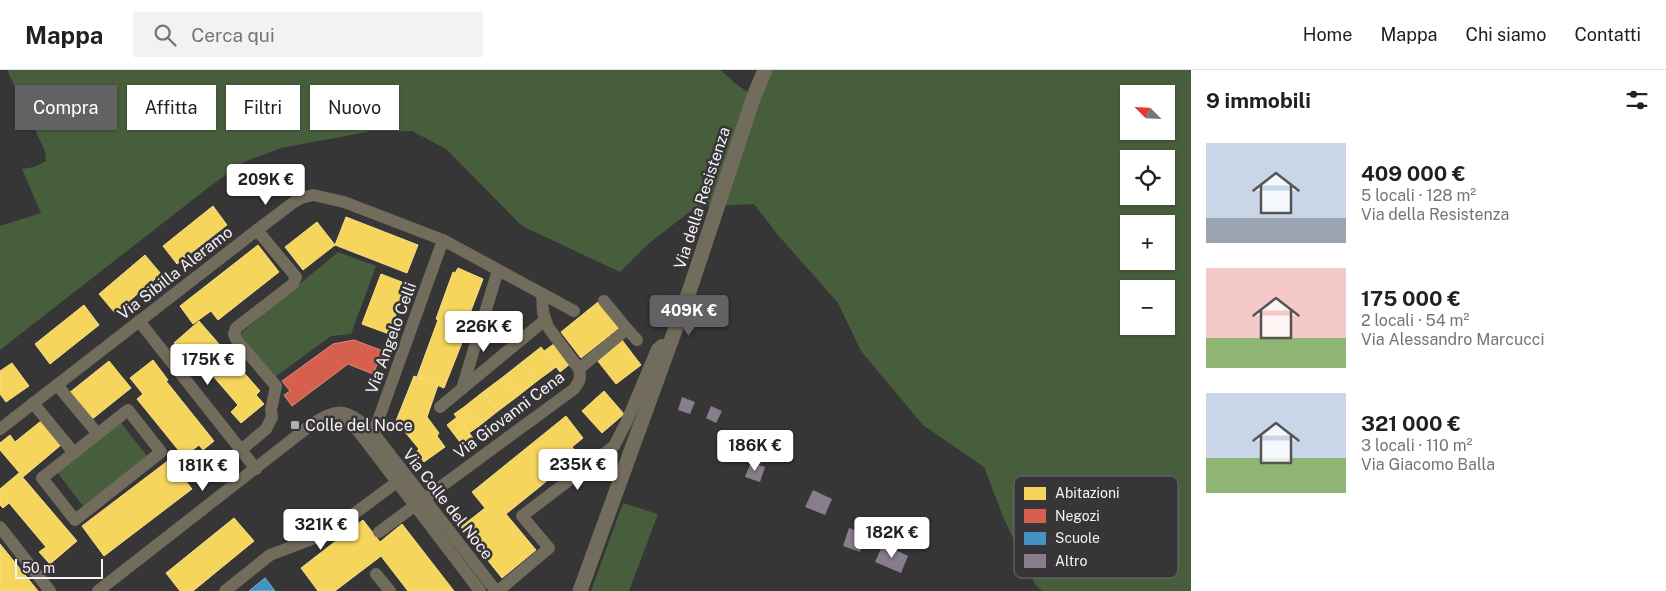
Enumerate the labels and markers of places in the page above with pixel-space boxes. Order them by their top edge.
pin: 209K € [225,164,307,206]
pin: 409K € [648,294,730,337]
pin: 226K € [443,310,525,353]
pin: 175K € [167,344,249,386]
place label: Colle del Noce [305,416,413,435]
marker: Colle del Noce [289,419,301,431]
pin: 186K € [714,430,796,472]
pin: 235K € [537,448,619,491]
pin: 181K € [162,450,244,492]
pin: 321K € [280,508,362,551]
pin: 182K € [851,516,933,559]

